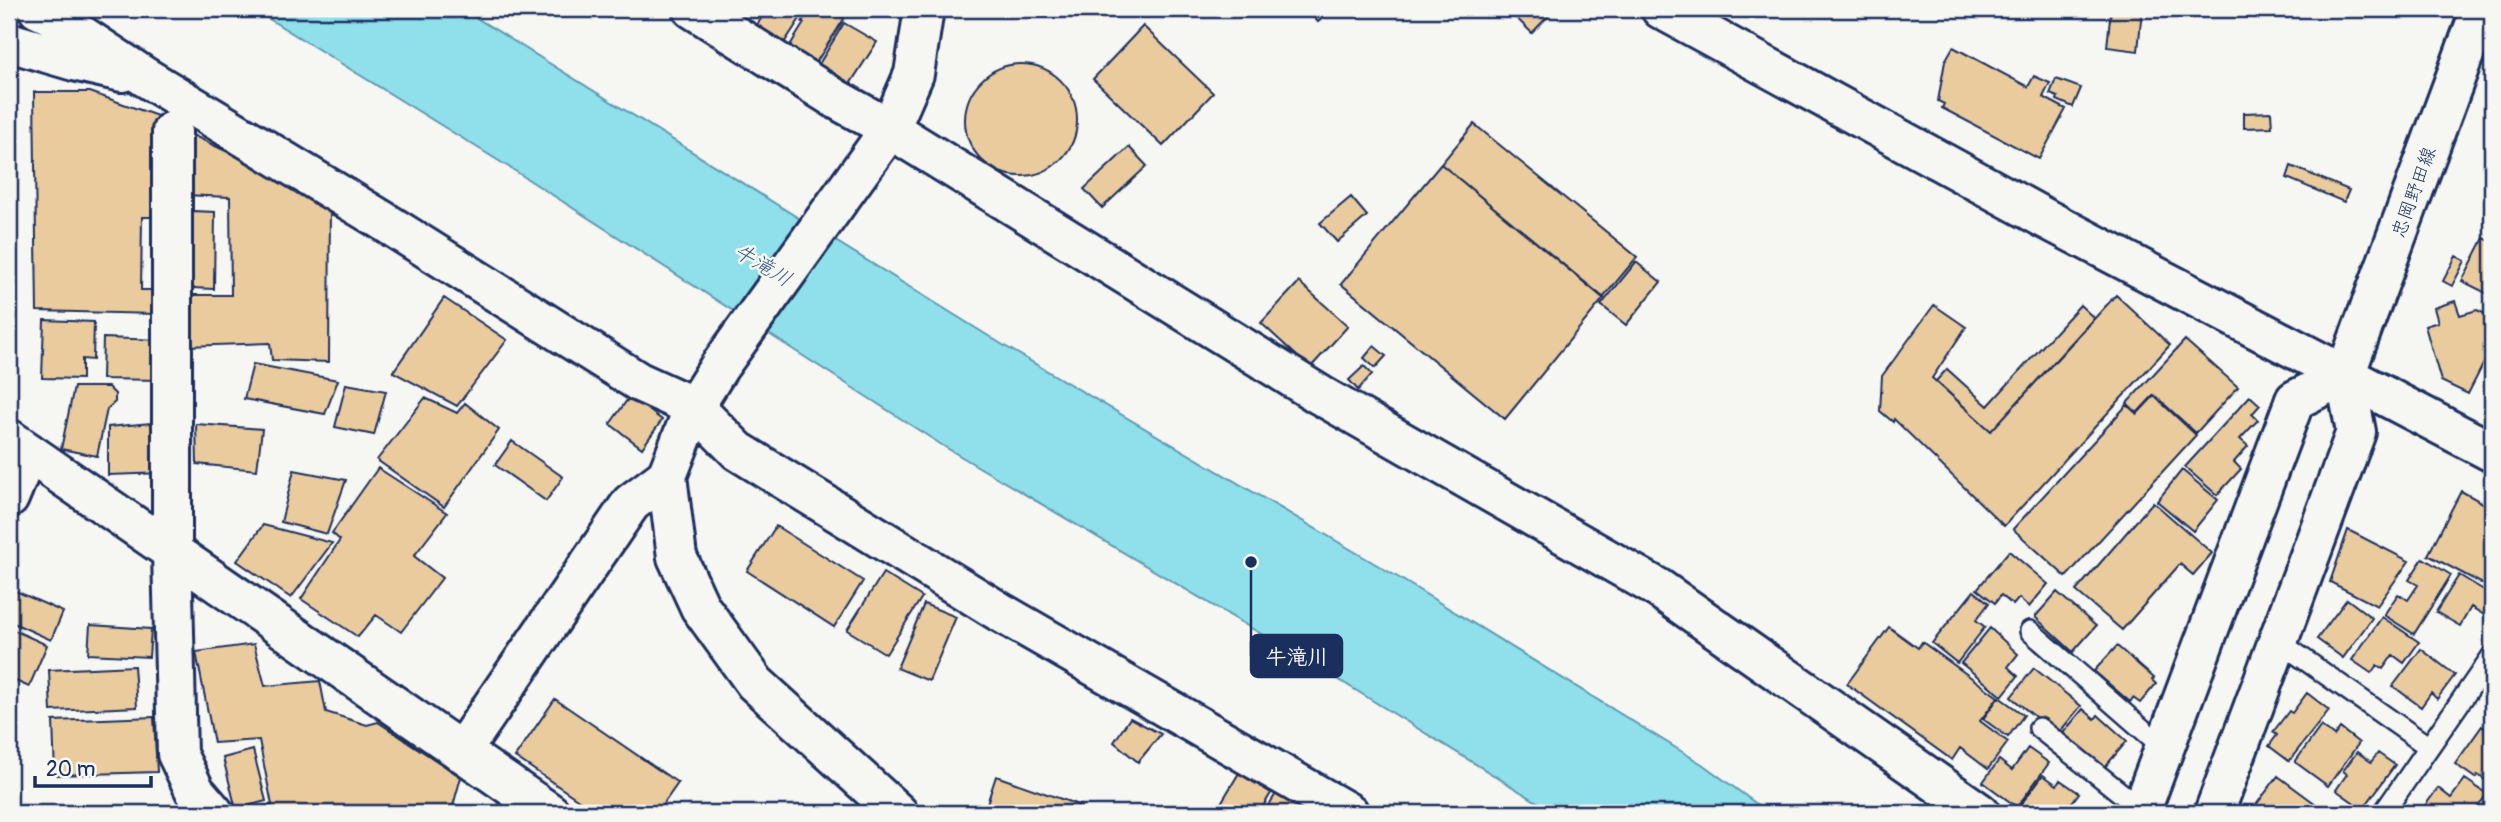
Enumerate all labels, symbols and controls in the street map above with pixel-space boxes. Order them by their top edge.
street label: 忠岡野田線 [2386,144,2441,241]
water label: 牛滝川 [729,238,797,293]
callout: 牛滝川 [1251,635,1342,677]
text: 牛滝川 [1266,644,1329,671]
scale bar [35,745,150,789]
text: 20 m [46,756,95,783]

